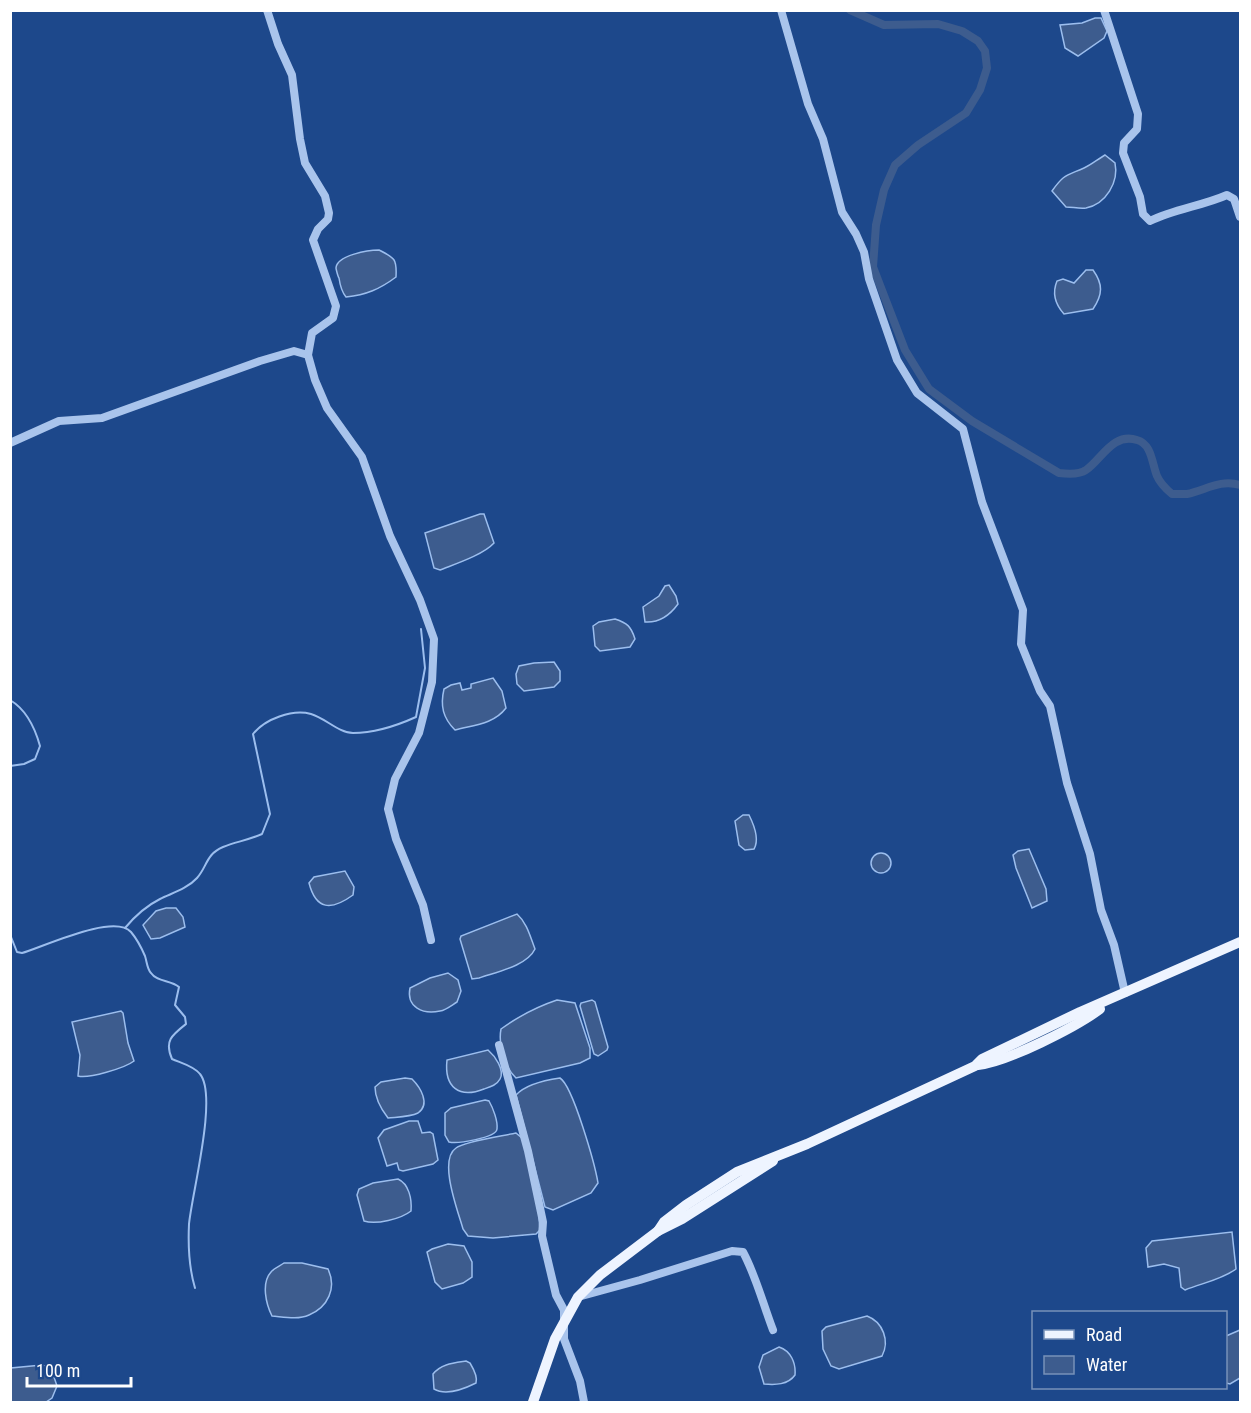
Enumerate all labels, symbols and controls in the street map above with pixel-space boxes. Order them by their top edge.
legend [1032,1311,1227,1389]
text: Road [1086,1324,1122,1345]
scale bar [27,1350,130,1388]
text: Water [1086,1354,1128,1375]
text: 100 m [36,1360,80,1381]

